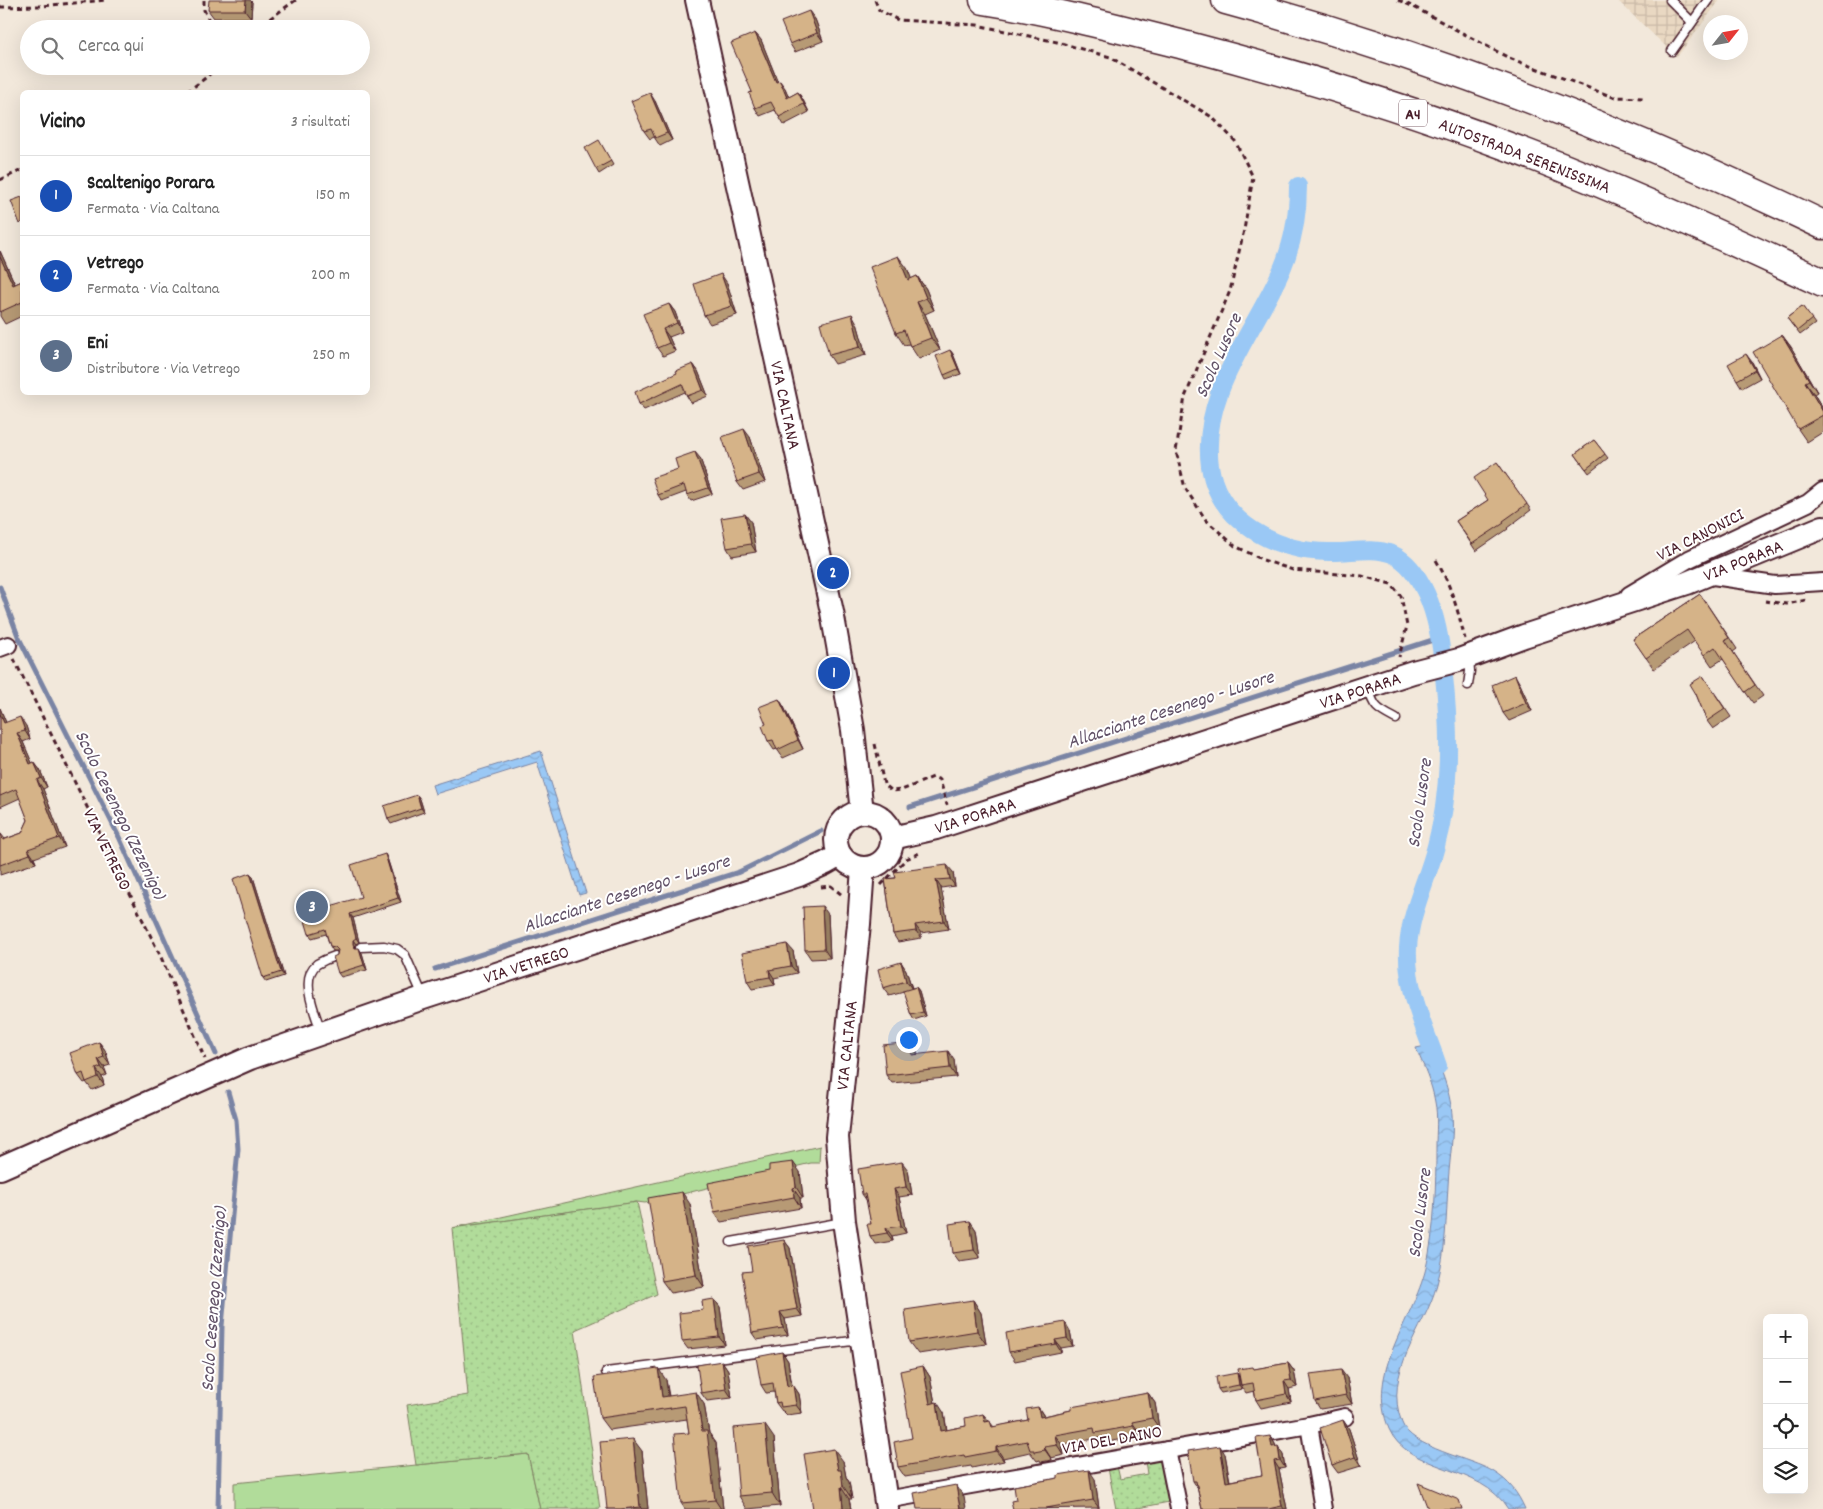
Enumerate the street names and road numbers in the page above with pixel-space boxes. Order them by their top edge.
road number: A4 [1399,100,1427,126]
street label: AUTOSTRADA SERENISSIMA [1435,113,1614,202]
street label: VIA CALTANA [762,359,805,452]
street label: VIA CANONICI [1653,503,1750,569]
street label: VIA PORARA [1700,535,1788,590]
street label: VIA PORARA [1317,667,1405,717]
street label: VIA PORARA [932,792,1020,842]
street label: VIA VETREGO [75,805,136,895]
street label: VIA VETREGO [481,941,573,992]
street label: VIA CALTANA [831,999,866,1091]
street label: VIA DEL DAINO [1060,1420,1164,1463]

